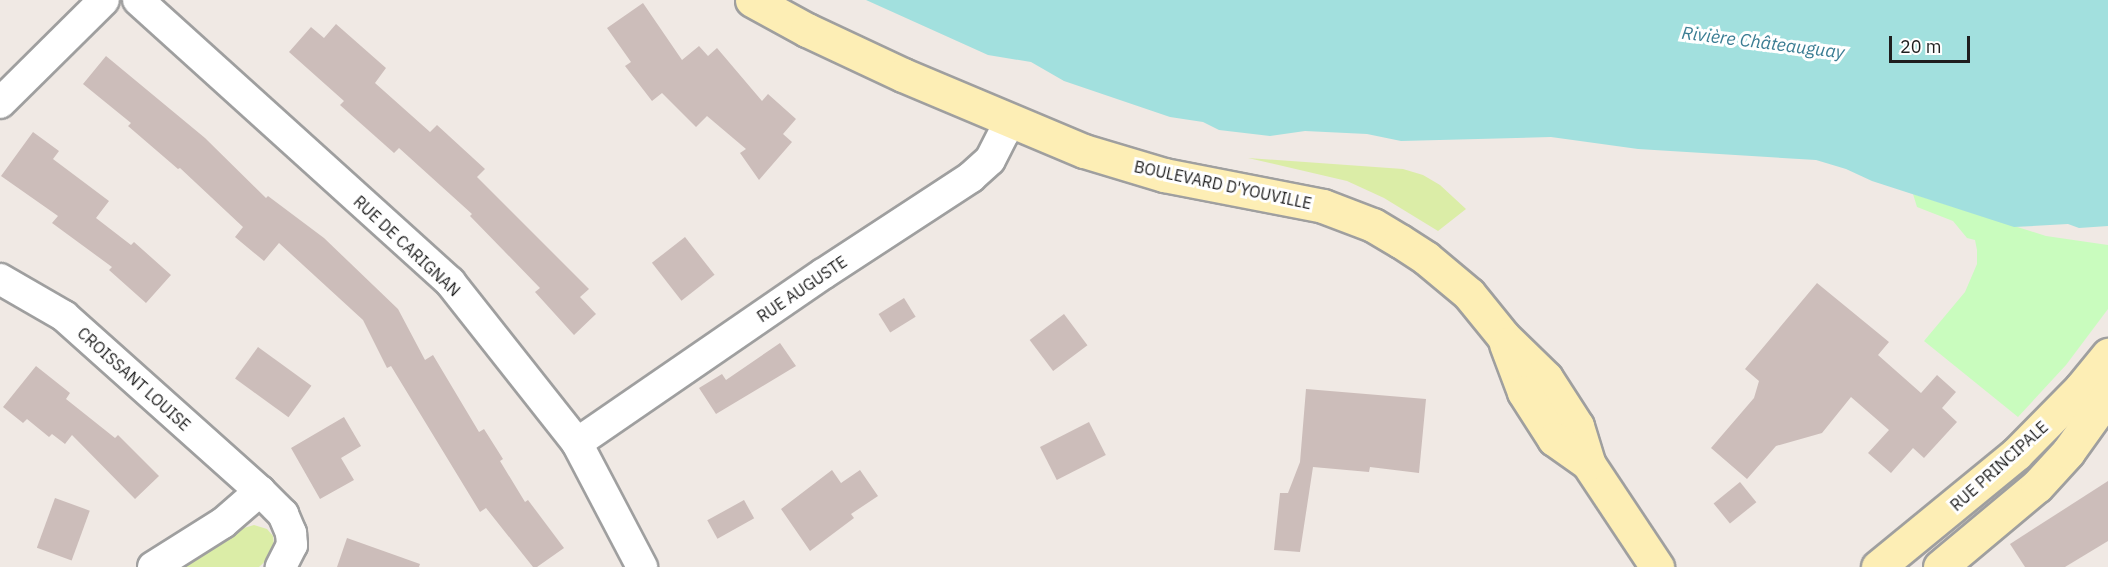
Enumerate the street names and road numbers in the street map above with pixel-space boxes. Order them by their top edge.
street label: BOULEVARD D'YOUVILLE [1132,157,1314,213]
street label: RUE DE CARIGNAN [350,192,464,300]
street label: RUE AUGUSTE [753,252,851,326]
street label: CROISSANT LOUISE [74,323,194,435]
street label: RUE PRINCIPALE [1946,417,2052,515]

